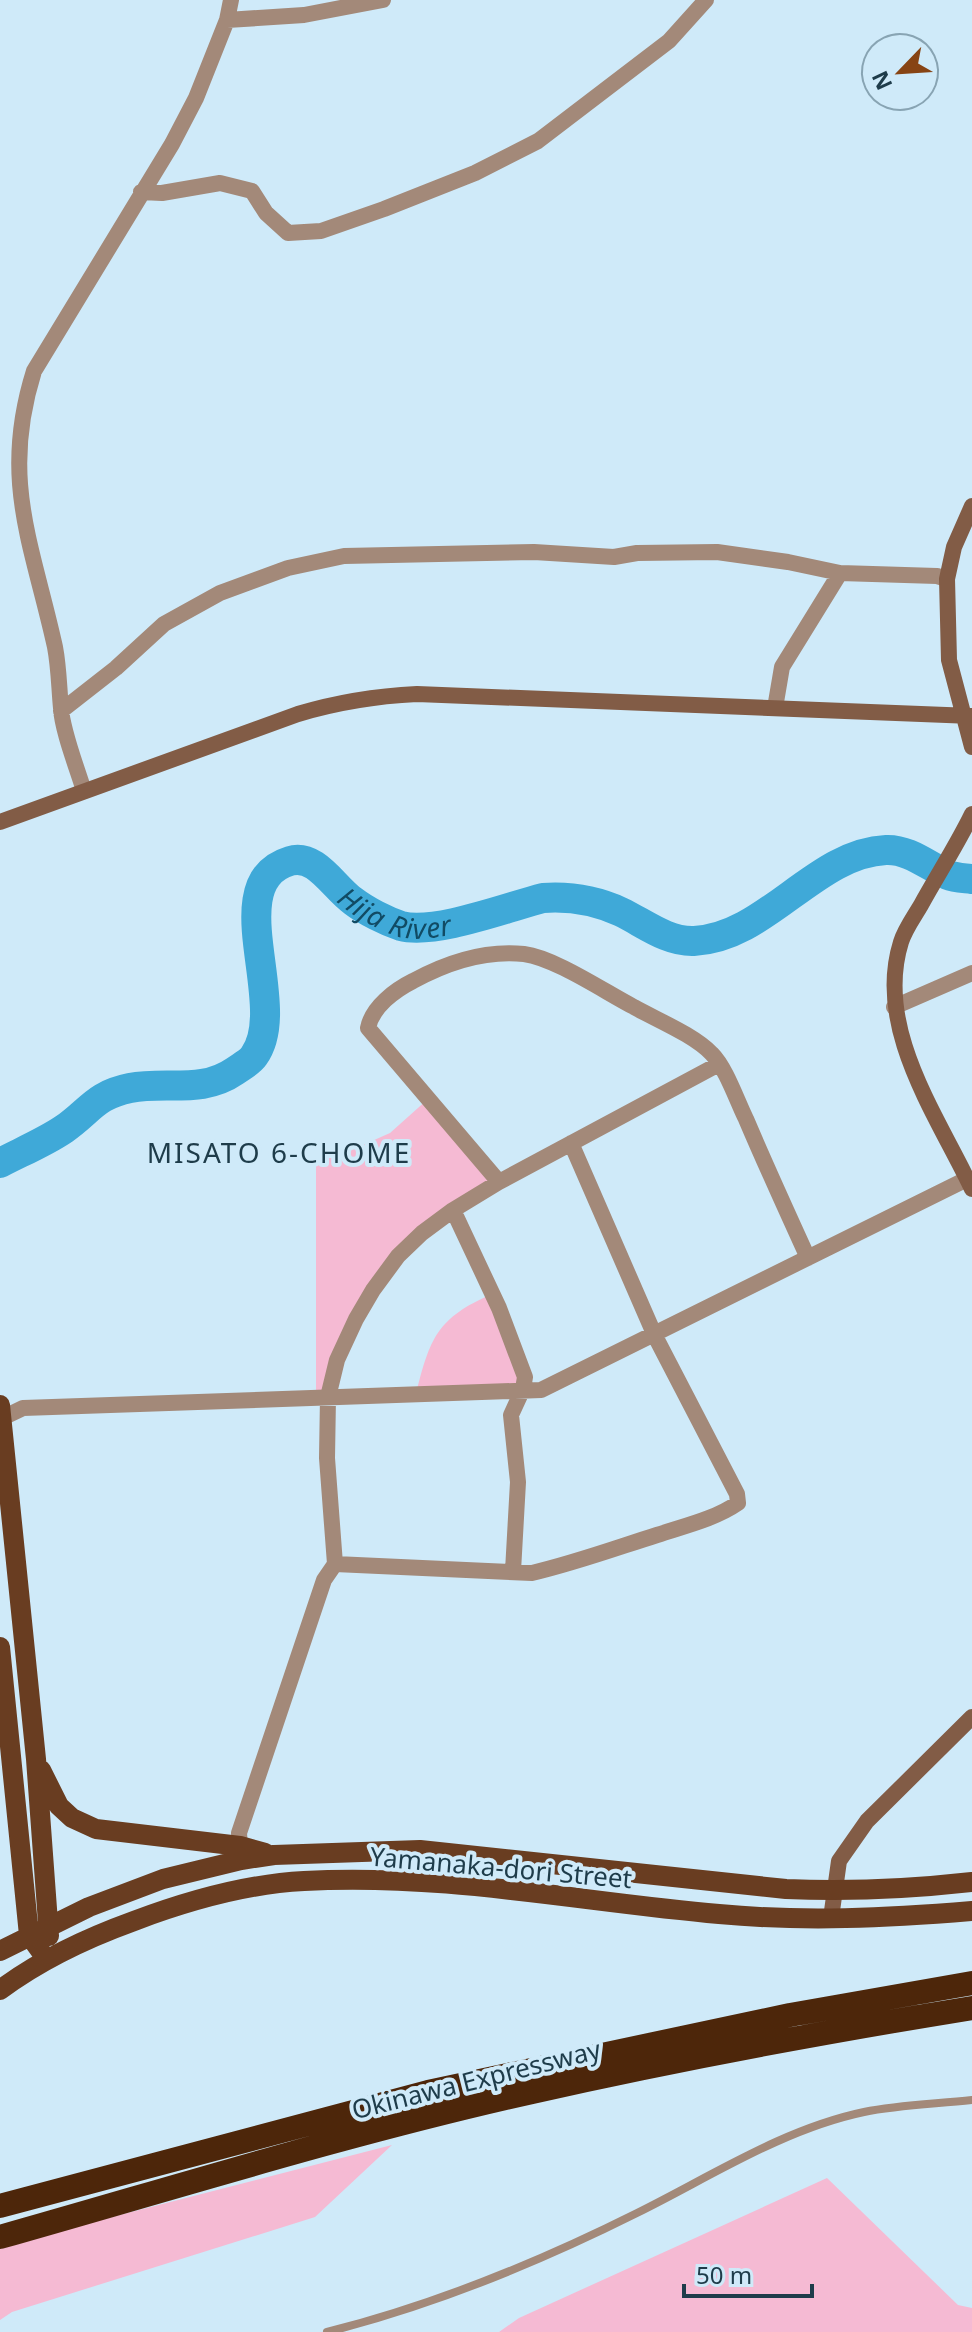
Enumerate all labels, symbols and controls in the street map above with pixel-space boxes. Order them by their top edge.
north arrow [860,32,940,112]
text: N [864,66,898,95]
water label: Hija River [331,878,456,947]
district label: MISATO 6-CHOME [147,1133,411,1171]
street label: Yamanaka-dori Street [368,1838,634,1896]
street label: Okinawa Expressway [348,2030,605,2127]
scale bar [684,2248,812,2298]
text: 50 m [696,2258,752,2291]

